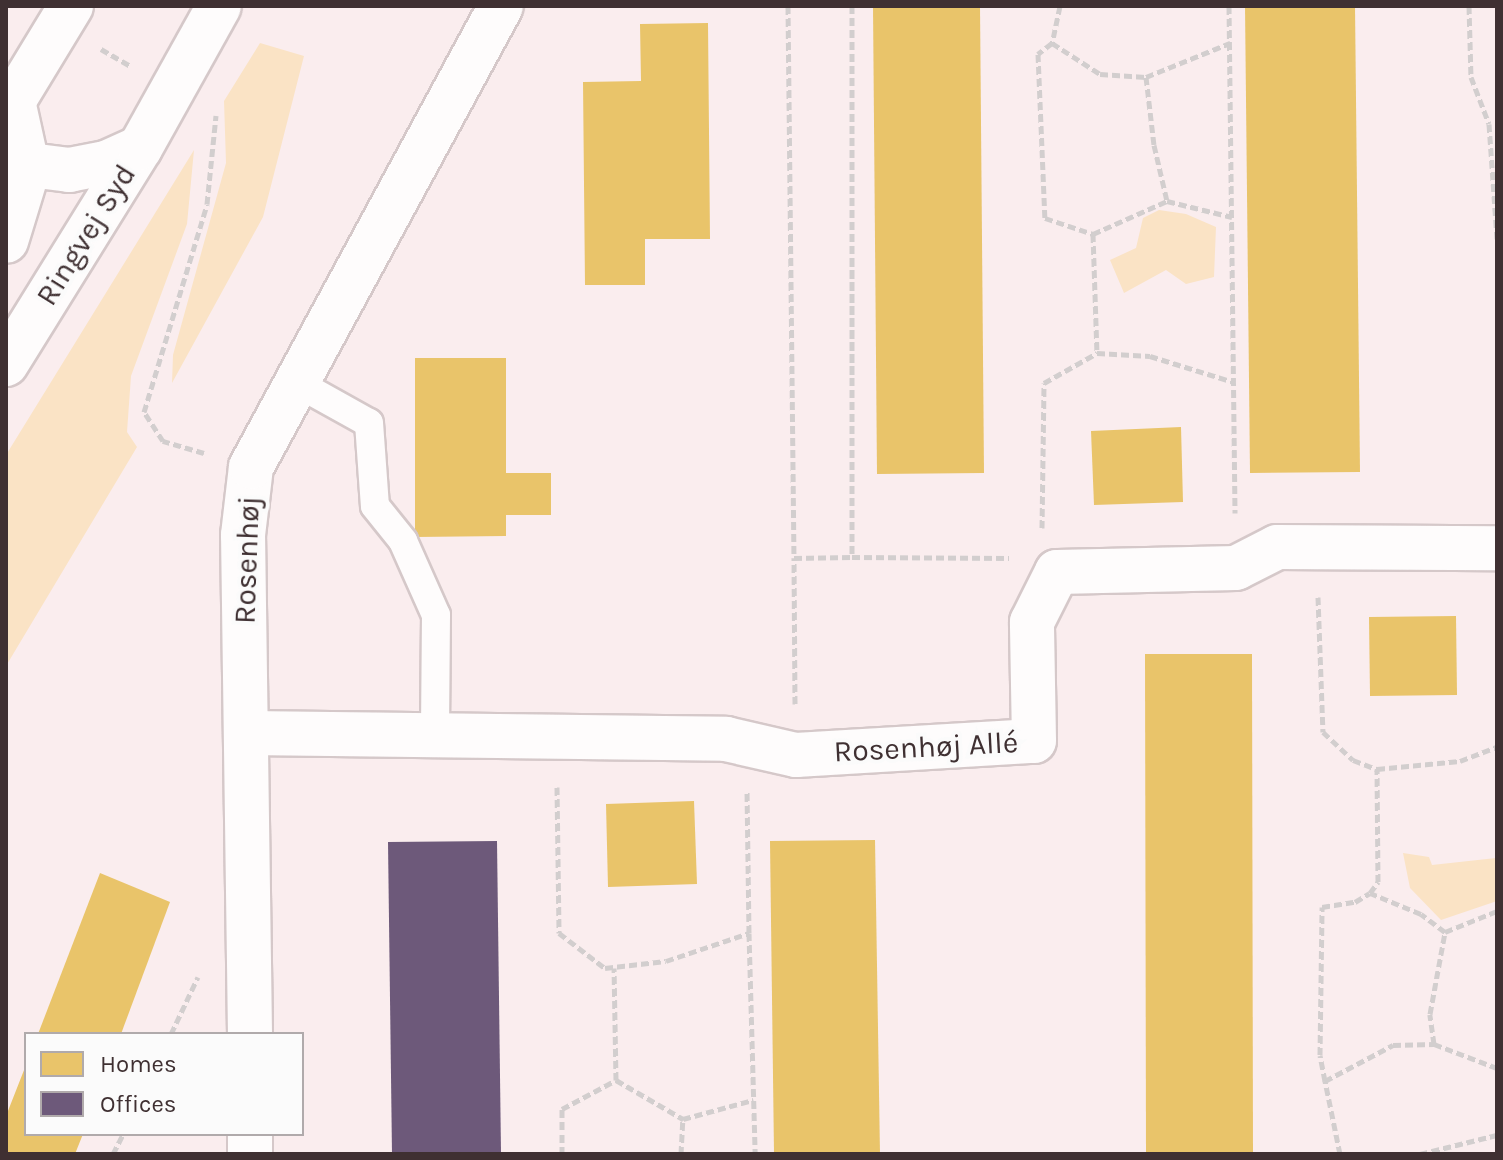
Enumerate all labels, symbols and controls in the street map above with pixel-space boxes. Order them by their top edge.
street label: Ringvej Syd [29,158,143,312]
street label: Rosenhøj [227,495,267,625]
street label: Rosenhøj Allé [833,724,1019,770]
legend [24,1032,304,1136]
text: Homes [100,1050,177,1078]
text: Offices [100,1090,176,1118]

